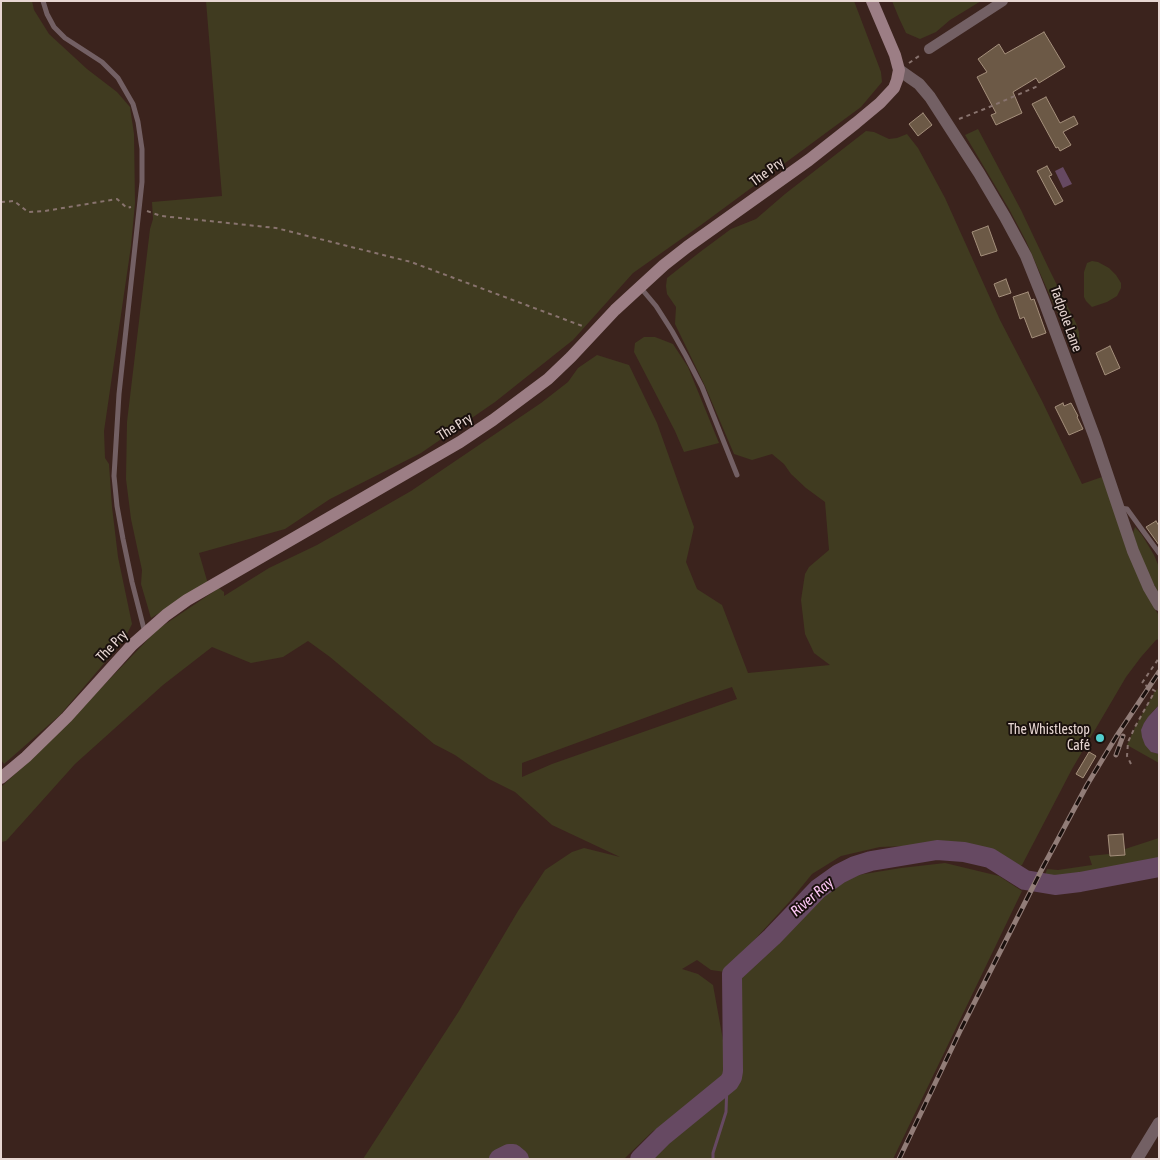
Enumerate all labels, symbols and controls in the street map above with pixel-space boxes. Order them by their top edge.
street label: The Pry [747,154,787,190]
street label: Tadpole Lane [1046,284,1086,354]
street label: The Pry [435,410,475,444]
street label: The Pry [93,627,131,665]
place label: The Whistlestop Café [1008,722,1090,754]
marker: The Whistlestop Café [1094,732,1106,744]
water label: River Ray [787,874,837,920]

